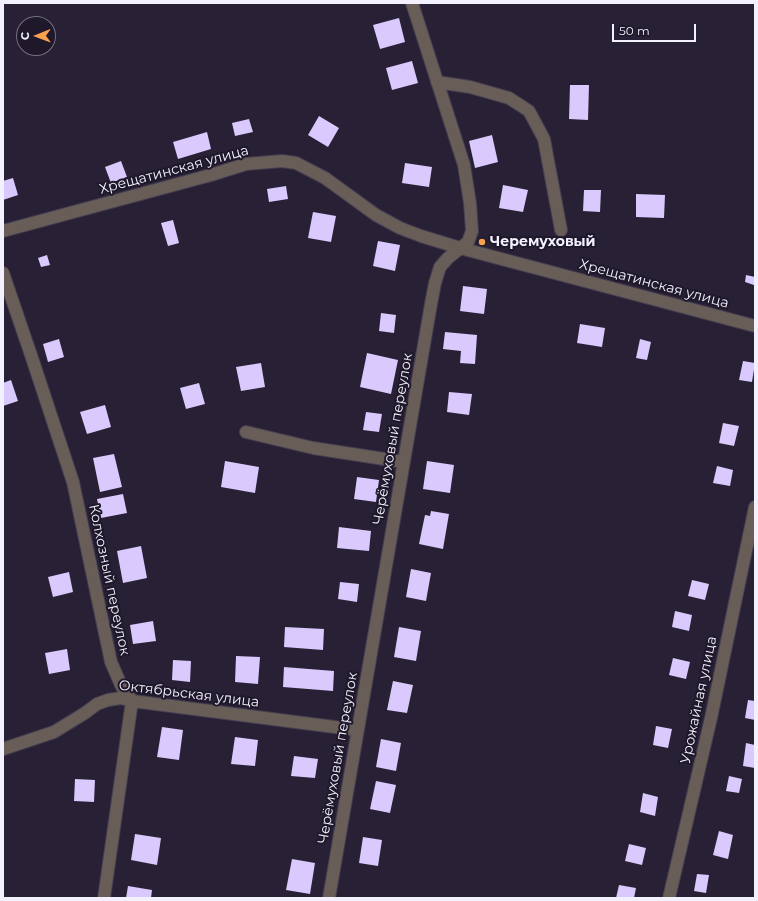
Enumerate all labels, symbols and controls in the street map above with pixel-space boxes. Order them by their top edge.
north arrow [16,16,56,56]
scale bar [614,16,698,42]
text: 50 m [619,23,650,38]
text: С [18,32,32,40]
street label: Хрещатинская улица [97,142,251,198]
place label: Черемуховый [490,234,596,250]
marker: Черемуховый [477,237,487,247]
street label: Хрещатинская улица [577,256,731,312]
street label: Черёмуховый переулок [370,352,416,526]
street label: Колхозный переулок [85,503,133,657]
street label: Урожайная улица [677,635,721,765]
street label: Черёмуховый переулок [315,671,361,845]
street label: Октябрьская улица [118,677,260,711]

